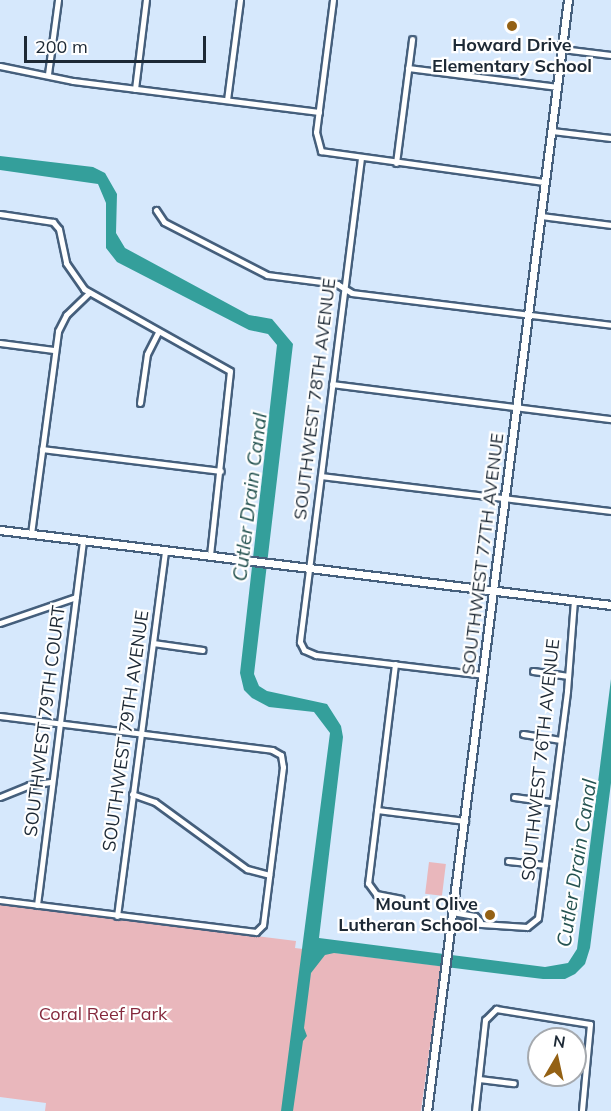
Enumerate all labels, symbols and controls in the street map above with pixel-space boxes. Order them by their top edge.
marker: Howard Drive Elementary School [505,19,519,33]
scale bar [27,24,208,62]
text: 200 m [35,35,88,58]
place label: Howard Drive Elementary School [432,35,592,78]
street label: SOUTHWEST 78TH AVENUE [289,277,341,521]
water label: Cutler Drain Canal [227,411,271,583]
street label: SOUTHWEST 77TH AVENUE [457,432,509,676]
street label: SOUTHWEST 79TH COURT [20,604,70,838]
street label: SOUTHWEST 79TH AVENUE [98,609,154,853]
street label: SOUTHWEST 76TH AVENUE [518,638,564,882]
water label: Cutler Drain Canal [551,777,601,949]
place label: Mount Olive Lutheran School [338,894,478,936]
marker: Mount Olive Lutheran School [483,908,497,922]
park label: Coral Reef Park [39,1003,167,1025]
north arrow [527,1027,587,1087]
text: N [552,1030,567,1052]

